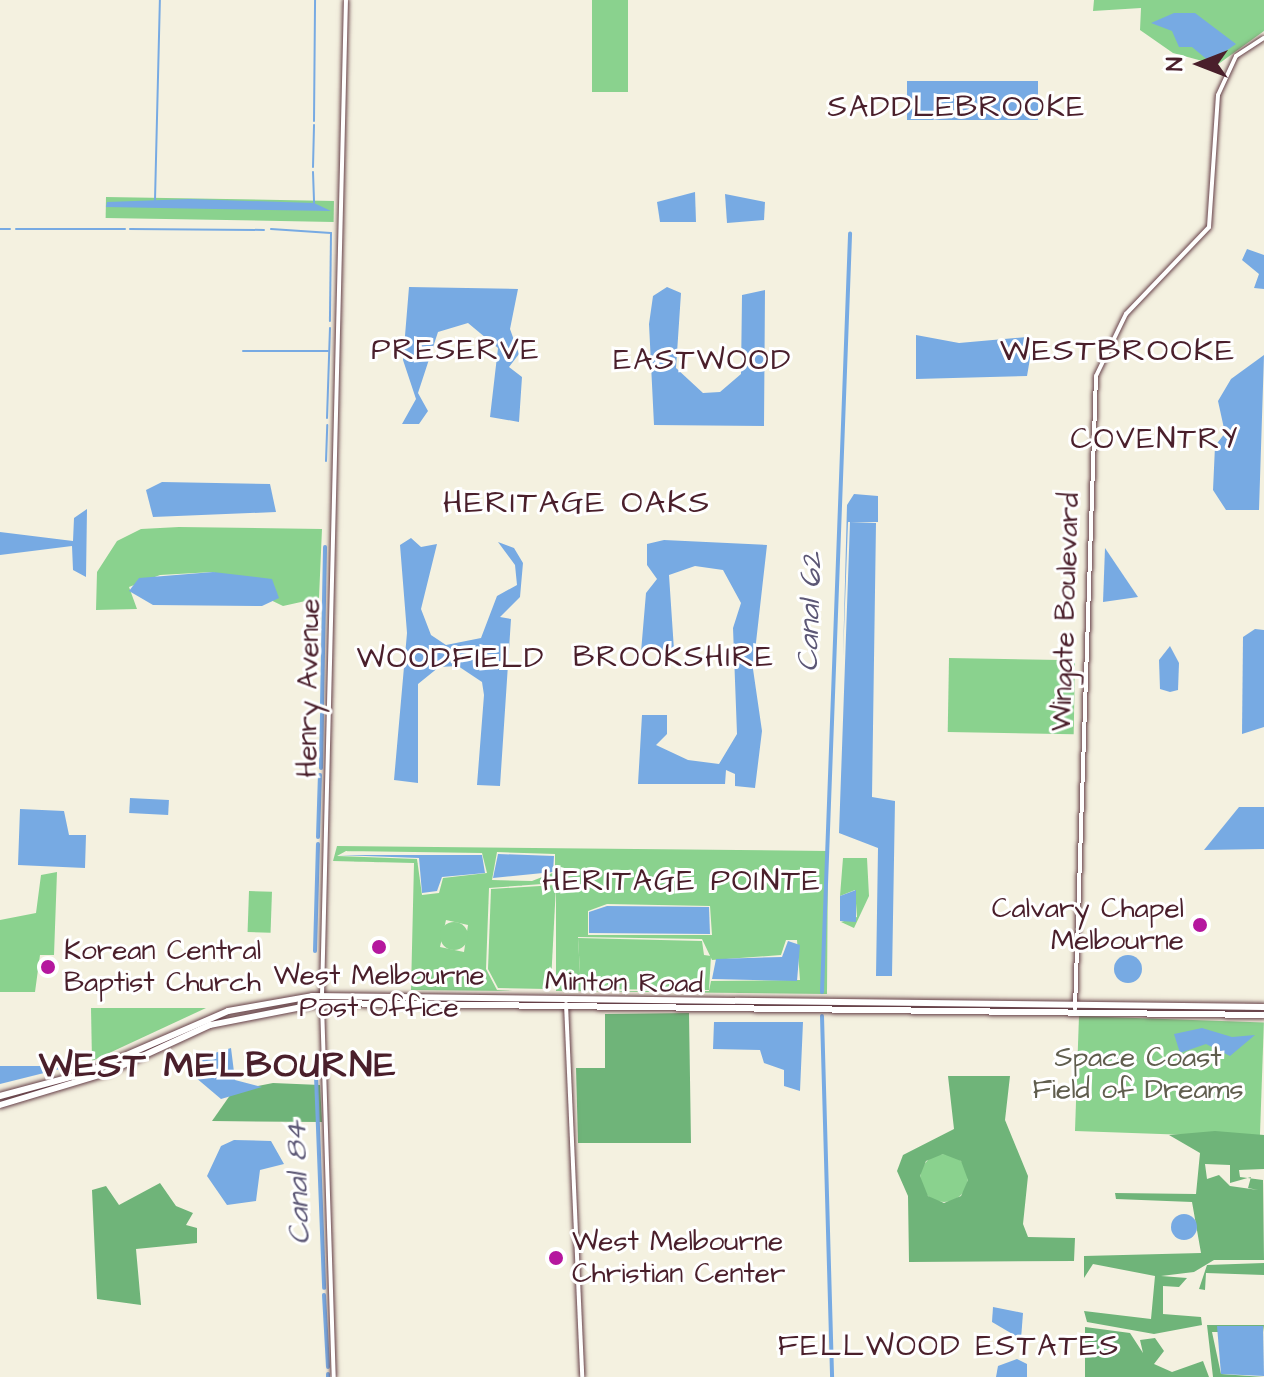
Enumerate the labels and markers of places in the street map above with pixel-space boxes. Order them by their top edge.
place label: Calvary Chapel Melbourne [992,892,1184,958]
marker: Calvary Chapel Melbourne [1191,916,1209,934]
place label: Korean Central Baptist Church [64,934,261,1000]
marker: West Melbourne Post Office [370,938,388,956]
marker: Korean Central Baptist Church [39,958,57,976]
place label: West Melbourne Post Office [273,959,485,1025]
place label: West Melbourne Christian Center [572,1225,785,1291]
marker: West Melbourne Christian Center [547,1249,565,1267]

